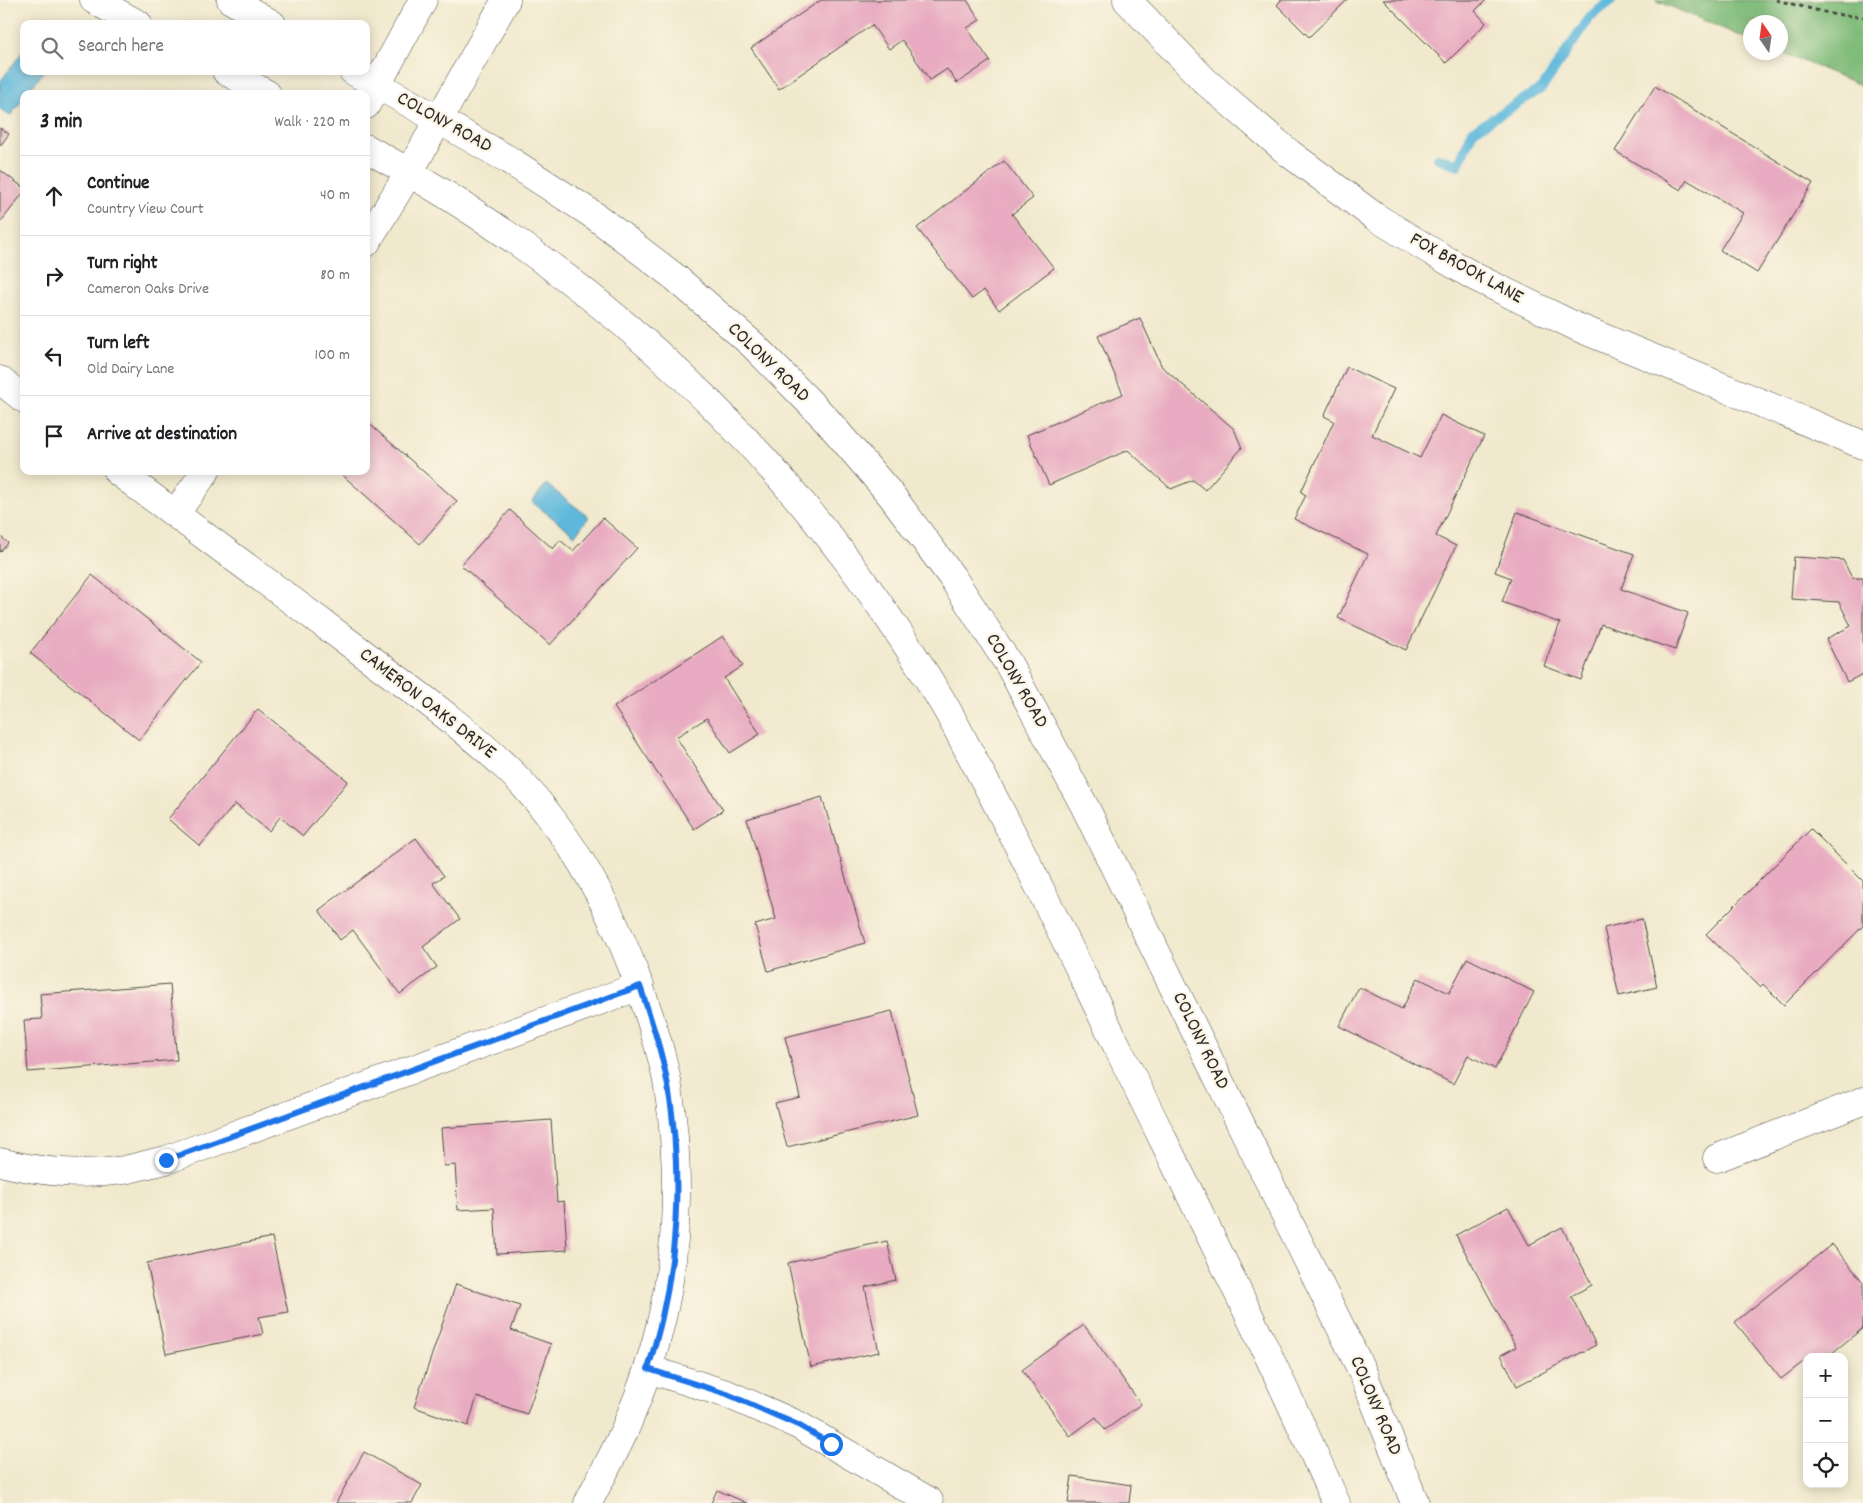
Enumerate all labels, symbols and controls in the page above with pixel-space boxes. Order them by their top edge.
north arrow [1743,15,1788,60]
search box [20,20,370,75]
icon: search [38,34,66,62]
text: Search here [78,34,164,61]
street label: COLONY ROAD [391,85,497,161]
text: 3 min [40,108,82,138]
text: Walk · 220 m [275,111,350,134]
text: Continue [87,171,149,198]
icon: ahead [40,182,68,210]
text: 40 m [320,184,350,207]
text: Country View Court [87,198,204,221]
street label: FOX BROOK LANE [1404,226,1528,312]
text: Turn right [87,251,158,278]
icon: right [40,262,68,290]
text: 80 m [320,264,350,287]
text: Cameron Oaks Drive [87,278,209,301]
street label: COLONY ROAD [720,316,816,410]
text: Turn left [87,331,150,358]
icon: left [40,342,68,370]
text: 100 m [314,344,350,367]
text: Old Dairy Lane [87,358,174,381]
icon: arrive [40,422,68,450]
text: Arrive at destination [87,422,237,449]
street label: COLONY ROAD [978,628,1054,734]
street label: CAMERON OAKS DRIVE [352,641,502,767]
street label: COLONY ROAD [1164,988,1236,1094]
route end [155,1149,178,1172]
street label: COLONY ROAD [1342,1352,1408,1460]
map controls [1803,1353,1848,1488]
button: + [1803,1353,1848,1398]
button: − [1803,1398,1848,1443]
route start [820,1433,843,1456]
button: locate [1803,1443,1848,1488]

